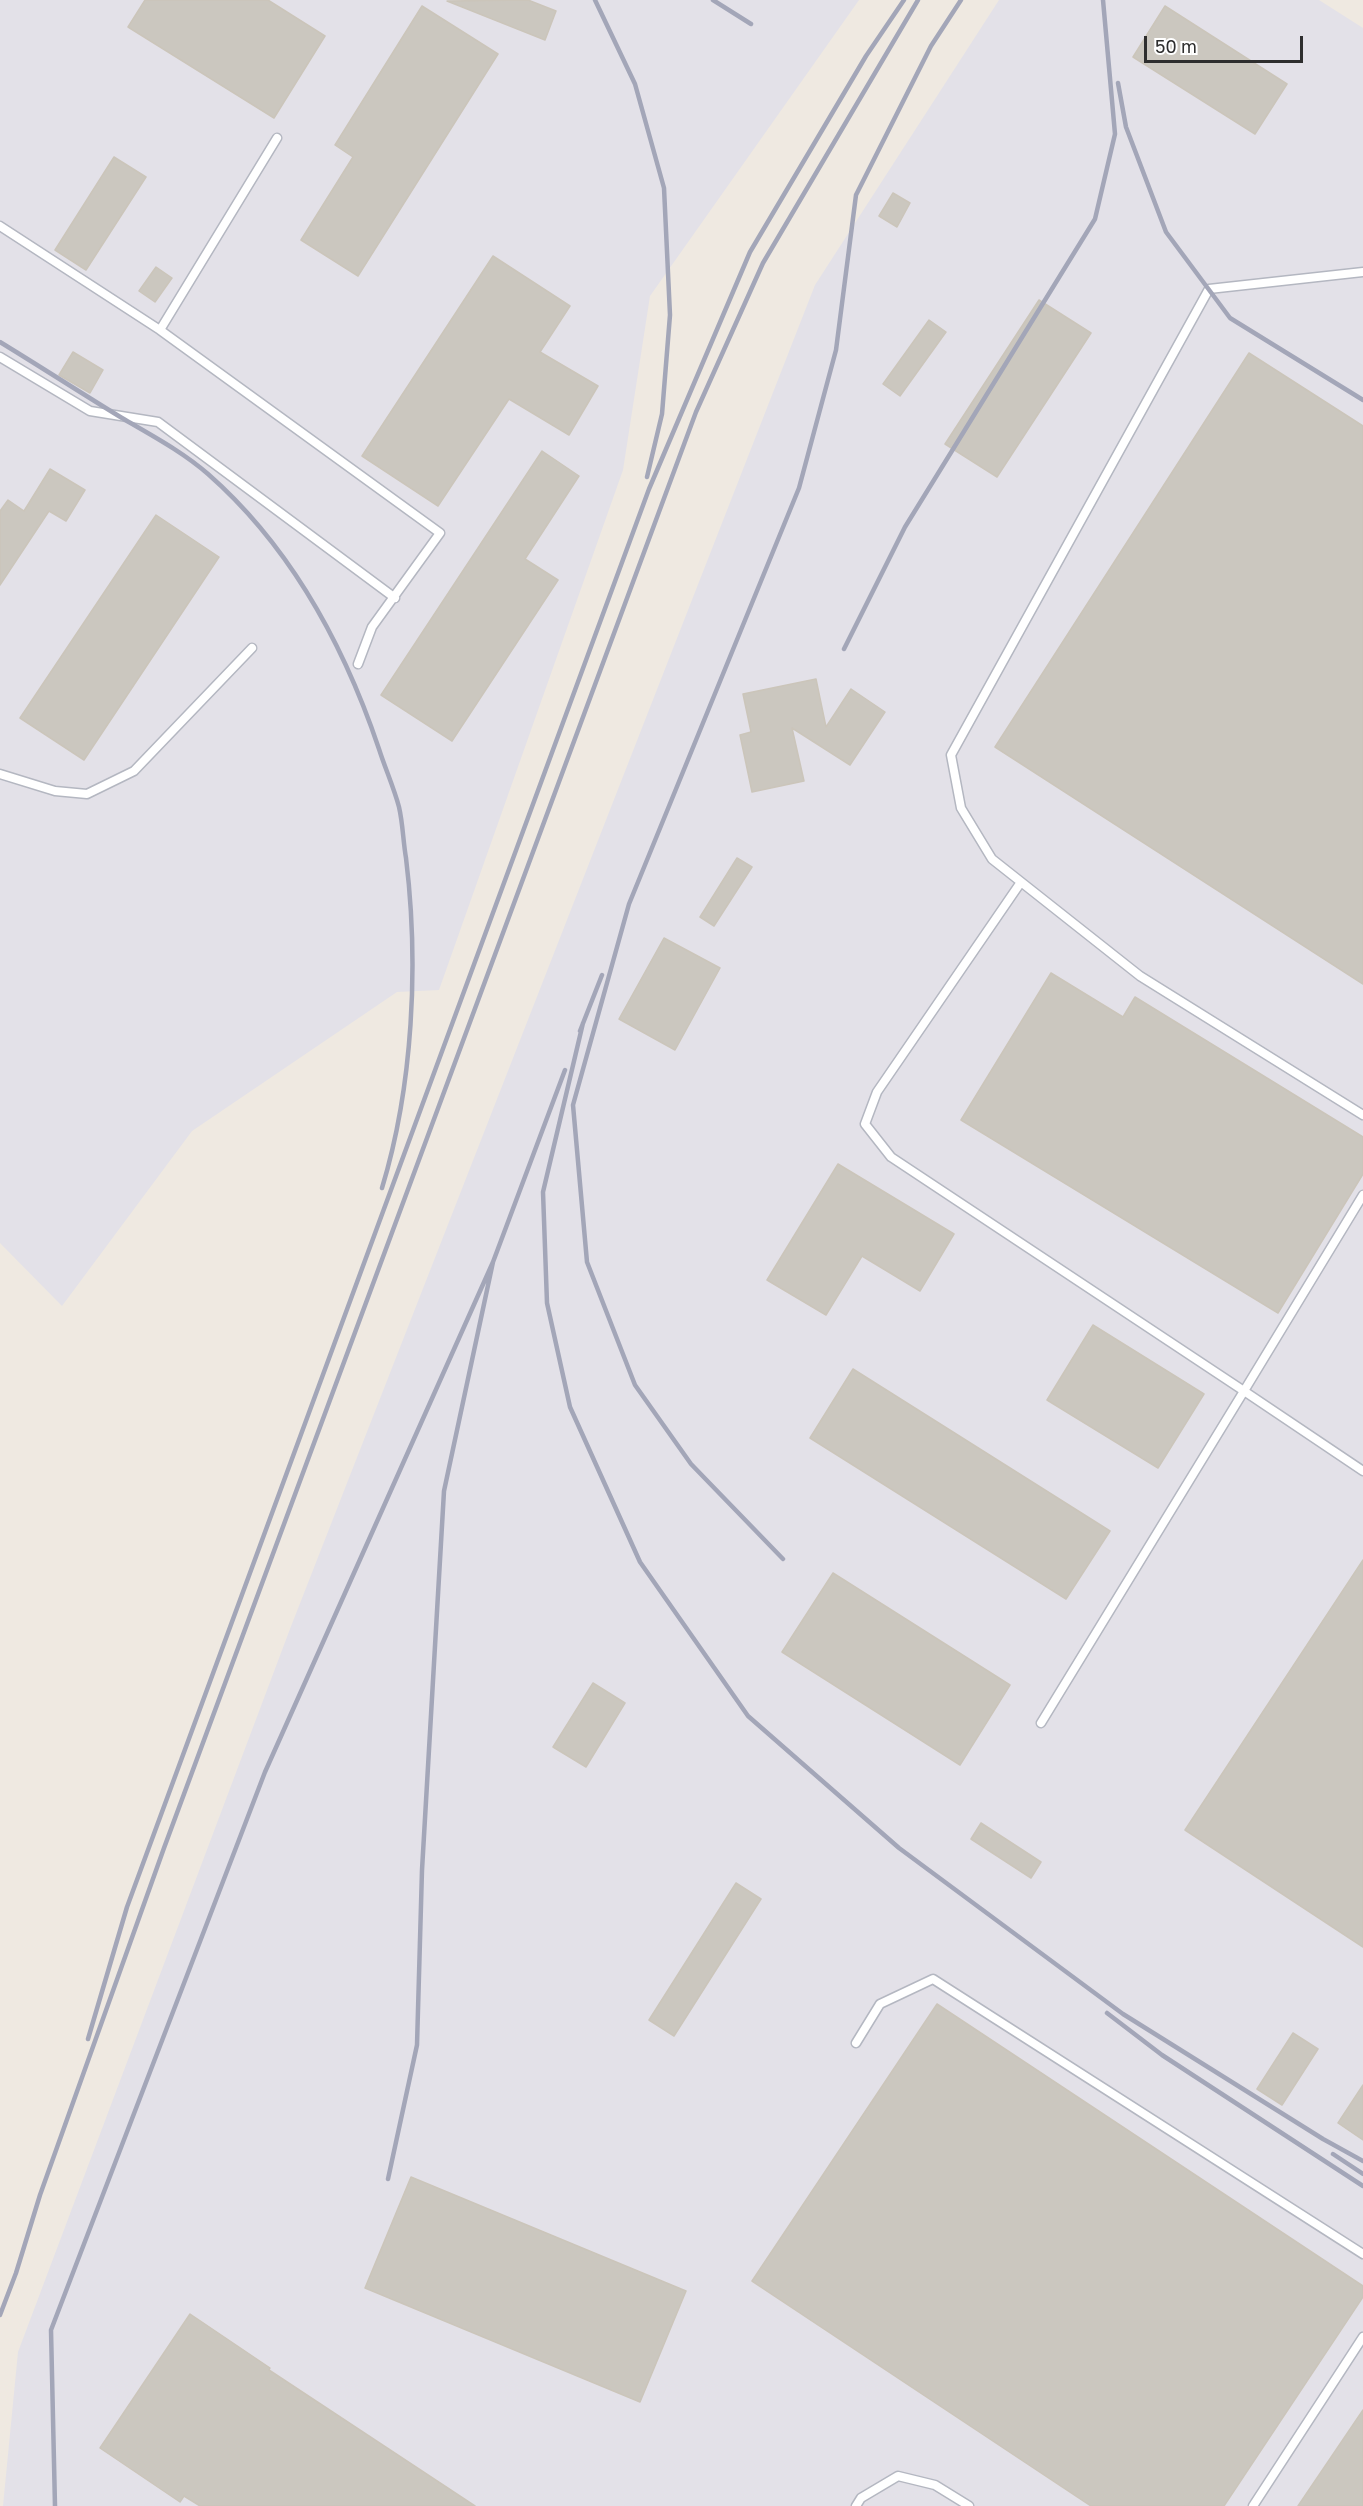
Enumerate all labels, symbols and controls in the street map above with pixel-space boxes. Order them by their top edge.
scale bar [1147,24,1306,62]
text: 50 m [1155,35,1197,57]

